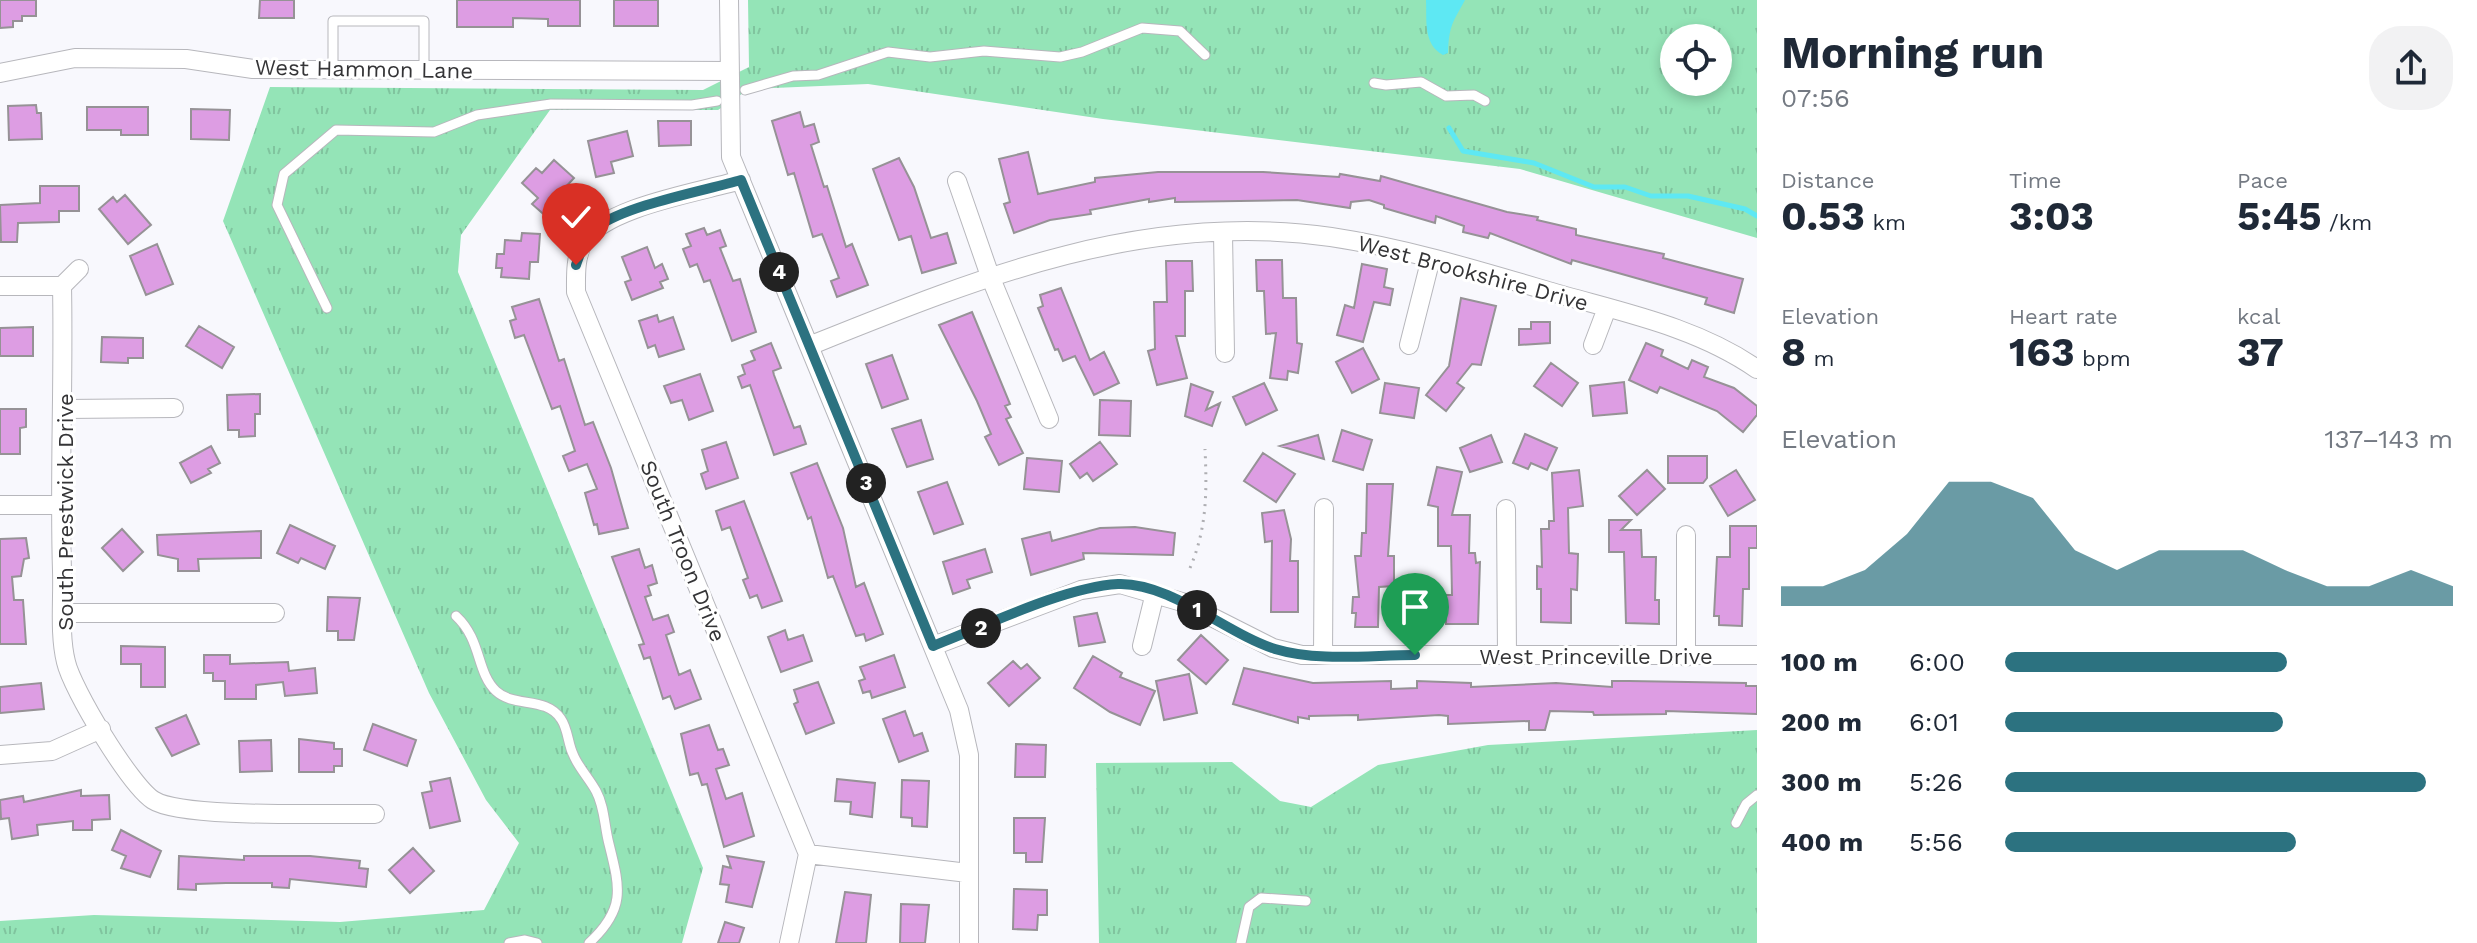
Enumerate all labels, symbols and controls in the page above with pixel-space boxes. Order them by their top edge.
map controls [1660,24,1732,96]
button: locate [1660,24,1732,96]
button: share [2369,26,2453,110]
text: Morning run [1781,27,2044,79]
street label: West Hammon Lane [255,55,473,83]
text: 07:56 [1781,83,1850,113]
text: Distance [1781,168,1875,193]
text: Time [2009,168,2061,193]
text: Pace [2237,168,2288,193]
pin [542,183,610,265]
text: 0.53 [1781,193,1865,240]
text: 3:03 [2009,193,2094,240]
text: 5:45 [2237,193,2322,240]
icon: check [554,195,598,239]
text: km [1865,210,1906,235]
text: /km [2322,210,2372,235]
street label: West Brookshire Drive [1355,230,1591,316]
pin: 4 [759,252,799,292]
text: 4 [772,259,786,284]
text: Elevation [1781,304,1879,329]
text: Heart rate [2009,304,2118,329]
text: kcal [2237,304,2281,329]
text: 8 [1781,329,1806,376]
text: 163 [2009,329,2075,376]
text: 37 [2237,329,2284,376]
text: m [1806,346,1835,371]
text: bpm [2075,346,2131,371]
street label: South Prestwick Drive [53,393,78,631]
text: Elevation [1781,424,1897,454]
text: 137–143 m [2324,424,2453,454]
street label: South Troon Drive [635,457,731,645]
pin: 3 [846,463,886,503]
text: 3 [859,470,873,495]
pin [1381,573,1449,655]
icon: arrive [1393,585,1437,629]
pin: 1 [1177,590,1217,630]
text: 1 [1192,597,1202,622]
pin: 2 [961,608,1001,648]
text: 2 [974,615,988,640]
street label: West Princeville Drive [1479,644,1713,669]
text: 100 m [1781,647,1858,677]
text: 6:00 [1909,647,1965,677]
text: 200 m [1781,707,1862,737]
text: 6:01 [1909,707,1959,737]
text: 300 m [1781,767,1862,797]
text: 5:26 [1909,767,1963,797]
text: 400 m [1781,827,1863,857]
text: 5:56 [1909,827,1963,857]

